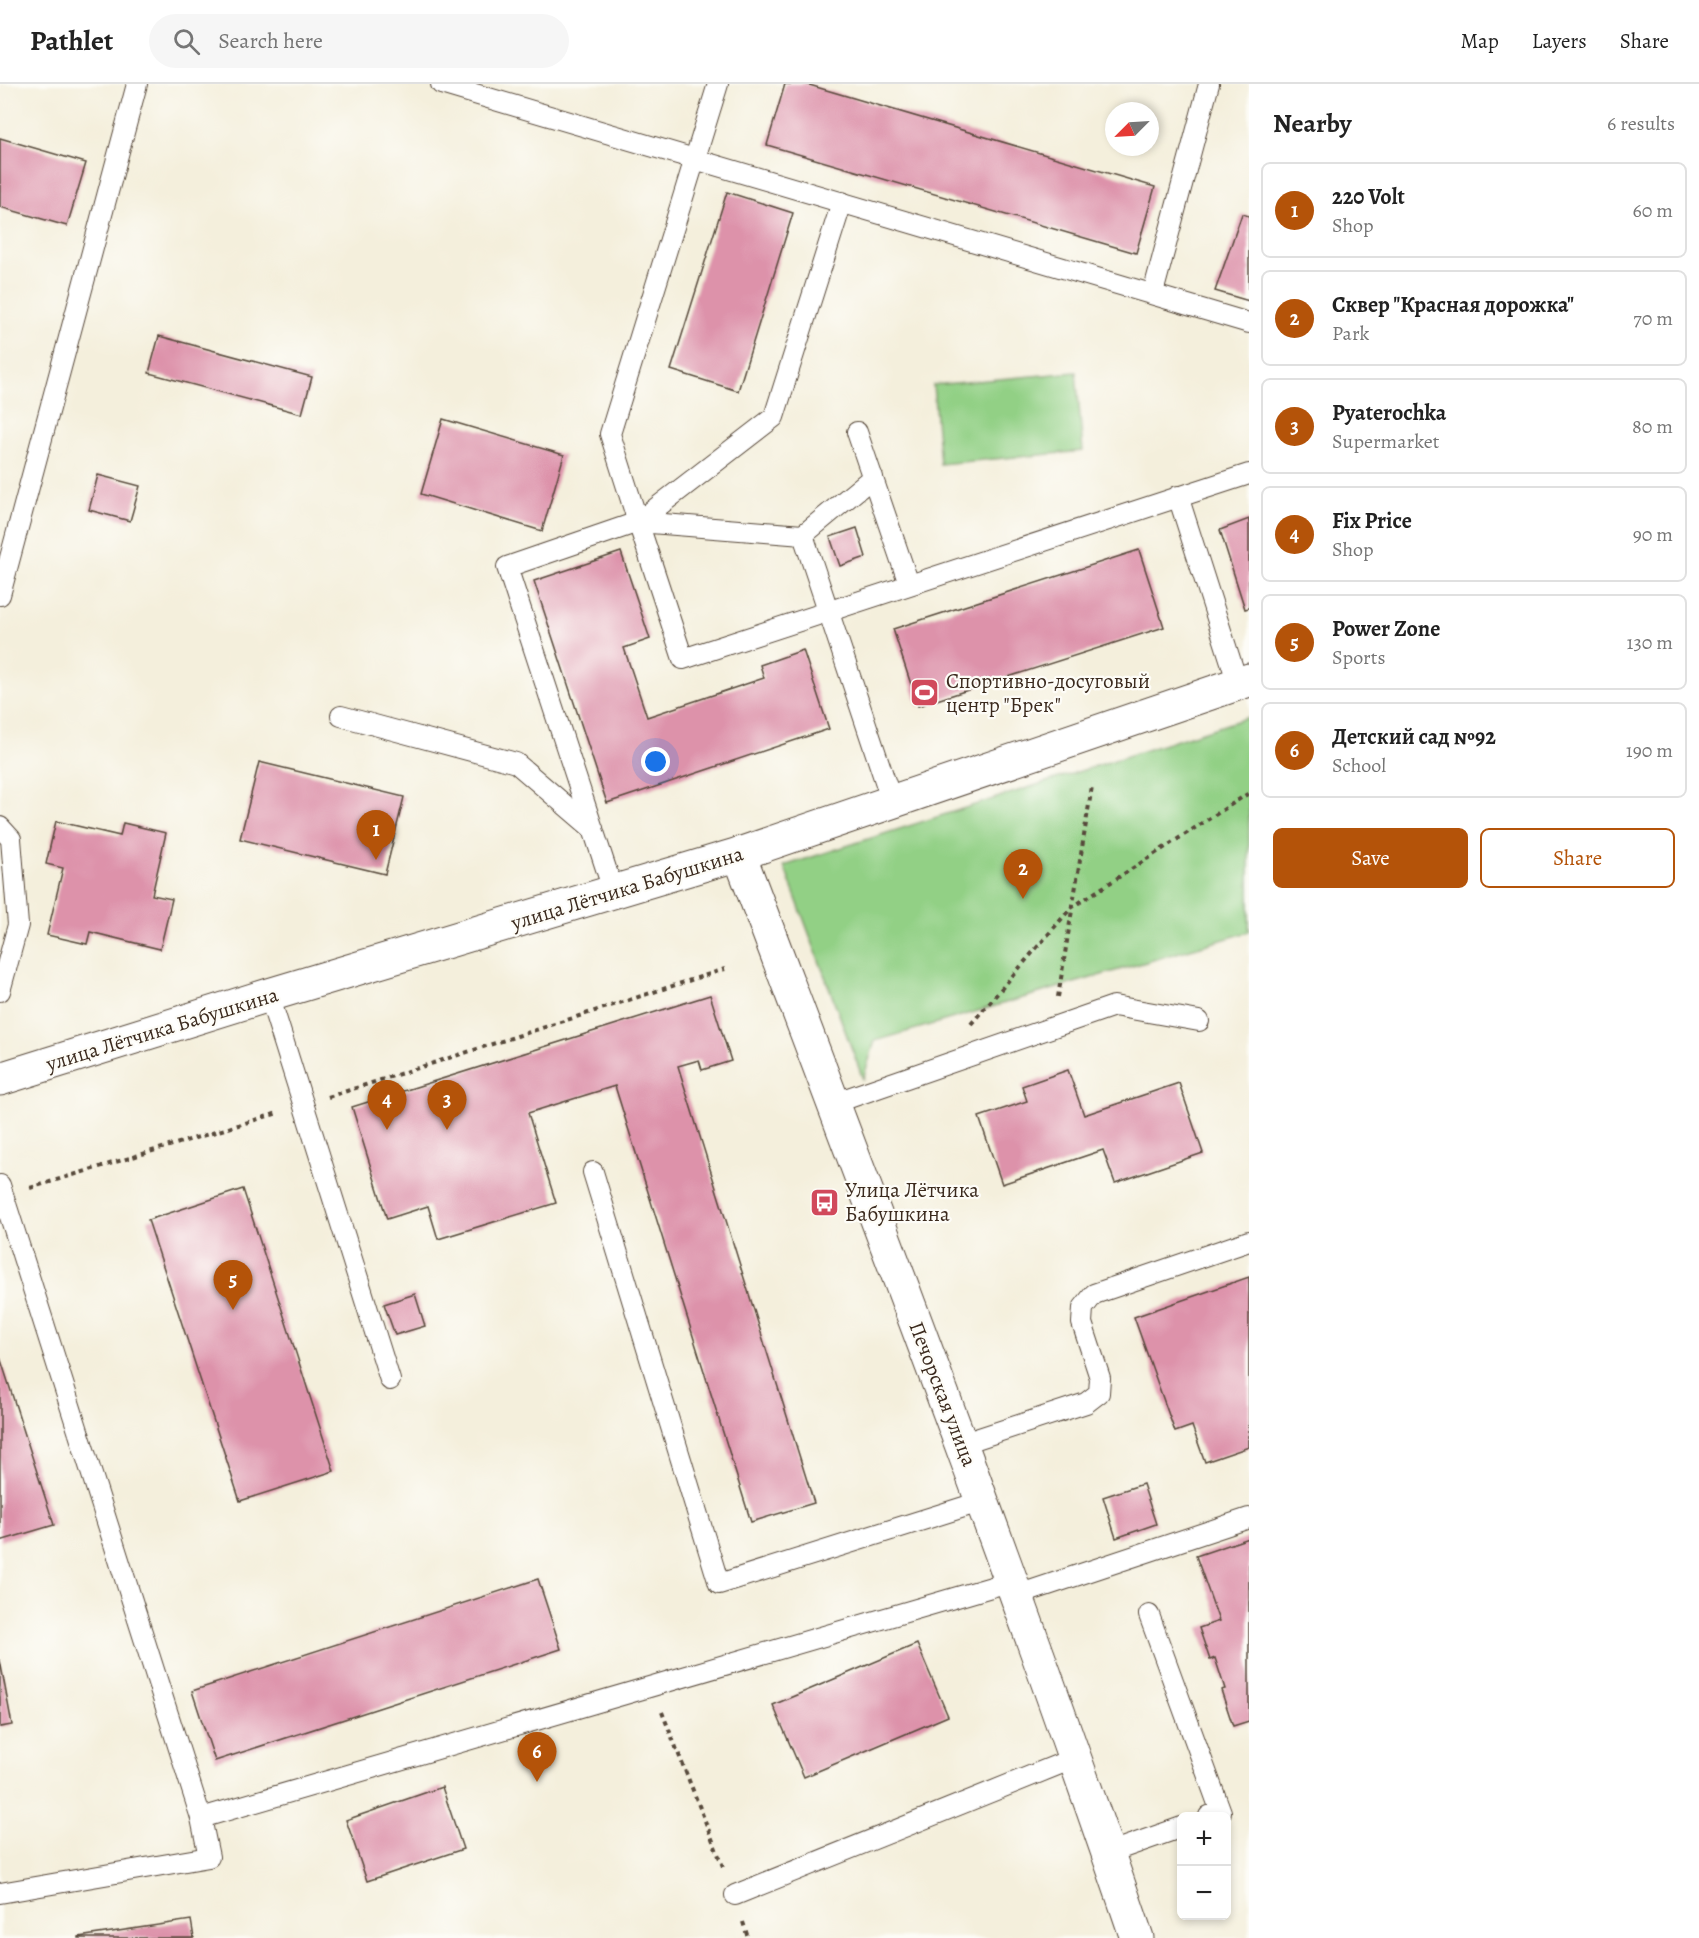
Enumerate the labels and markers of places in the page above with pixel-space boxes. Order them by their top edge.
place label: Спортивно-досуговый центр "Брек" [946,667,1150,719]
sports icon: Спортивно-досуговый центр "Брек" [909,677,941,709]
pin: 1 [356,810,395,860]
pin: 2 [1004,850,1042,899]
pin: 4 [368,1080,406,1130]
pin: 3 [428,1080,466,1130]
place label: Улица Лётчика Бабушкина [845,1176,979,1228]
bus stop icon: Улица Лётчика Бабушкина [808,1186,840,1218]
pin: 5 [214,1260,252,1310]
pin: 6 [518,1732,556,1782]

